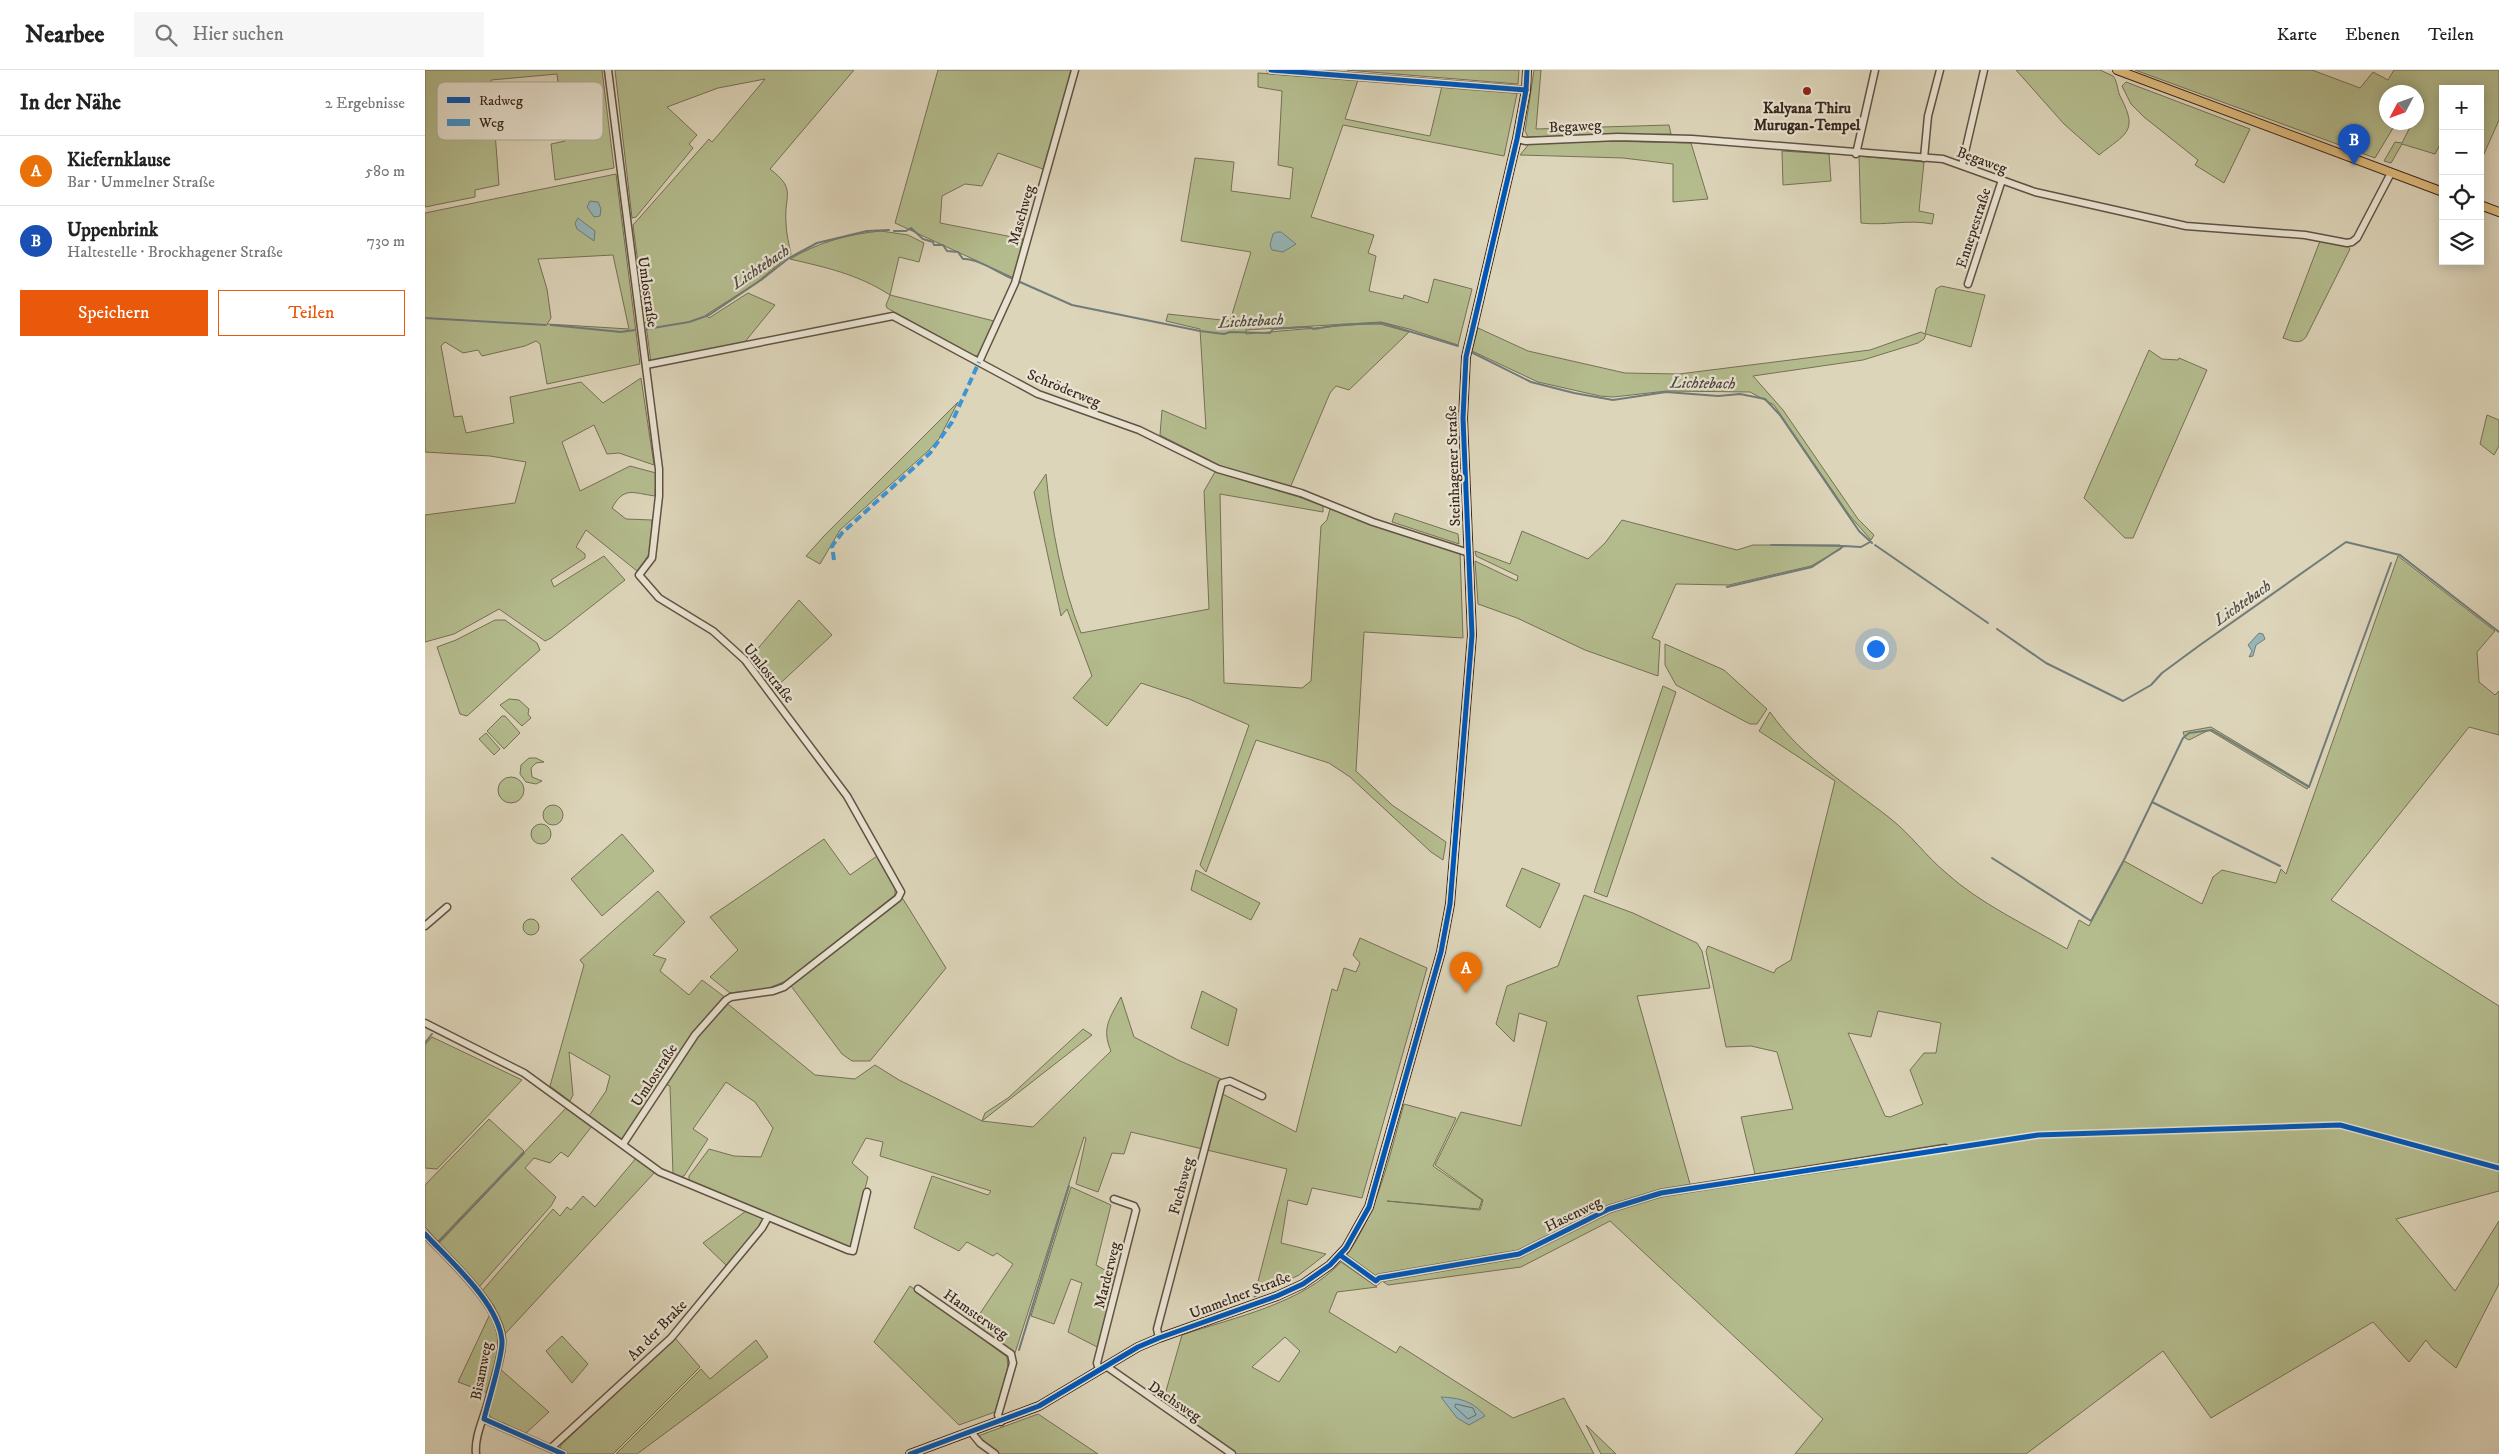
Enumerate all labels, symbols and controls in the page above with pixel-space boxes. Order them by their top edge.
search box [134,12,484,57]
text: Nearbee [25,20,104,50]
icon: search [152,21,180,49]
text: Hier suchen [192,23,284,46]
text: Karte [2277,24,2317,46]
text: Ebenen [2345,24,2400,46]
text: Teilen [2428,24,2474,46]
legend [437,82,603,140]
marker: Kalyana Thiru Murugan-Tempel [1801,85,1813,97]
north arrow [2379,85,2424,130]
map controls [2439,85,2484,265]
button: + [2439,85,2484,130]
text: In der Nähe [20,90,121,116]
text: Radweg [479,92,523,110]
text: 2 Ergebnisse [325,93,405,113]
place label: Kalyana Thiru Murugan-Tempel [1754,99,1861,135]
text: Weg [478,114,504,132]
street label: Begaweg [1548,116,1602,137]
pin: B [2338,124,2370,165]
button: − [2439,130,2484,175]
street label: Begaweg [1954,143,2010,179]
text: Kiefernklause [67,149,171,172]
text: A [31,161,41,181]
text: 580 m [365,161,405,181]
text: Bar · Ummelner Straße [67,172,215,192]
button: locate [2439,175,2484,220]
street label: Maschweg [1004,182,1039,248]
street label: Ennepestraße [1952,186,1995,271]
text: Uppenbrink [67,219,158,242]
button: layers [2439,220,2484,265]
text: B [31,231,41,251]
text: 730 m [367,231,405,251]
water label: Lichtebach [727,240,793,294]
text: Haltestelle · Brockhagener Straße [67,242,283,262]
street label: Umlostraße [633,255,662,329]
button: Speichern [20,290,208,336]
button: Teilen [218,290,405,336]
water label: Lichtebach [1217,309,1284,333]
street label: Schröderweg [1024,365,1104,412]
water label: Lichtebach [1669,372,1736,394]
street label: Steinhagener Straße [1442,405,1465,527]
water label: Lichtebach [2209,576,2275,630]
your location [1863,636,1889,662]
street label: Umlostraße [739,640,798,707]
pin: A [1450,952,1482,993]
street label: Umlostraße [627,1040,682,1110]
street label: Fuchsweg [1165,1155,1198,1217]
street label: Hasenweg [1542,1192,1605,1236]
street label: Marderweg [1090,1239,1125,1310]
street label: Ummelner Straße [1187,1267,1294,1324]
street label: Hamsterweg [940,1285,1012,1344]
street label: An der Brake [623,1296,691,1365]
street label: Bisamweg [467,1340,497,1402]
street label: Dachsweg [1145,1377,1205,1426]

